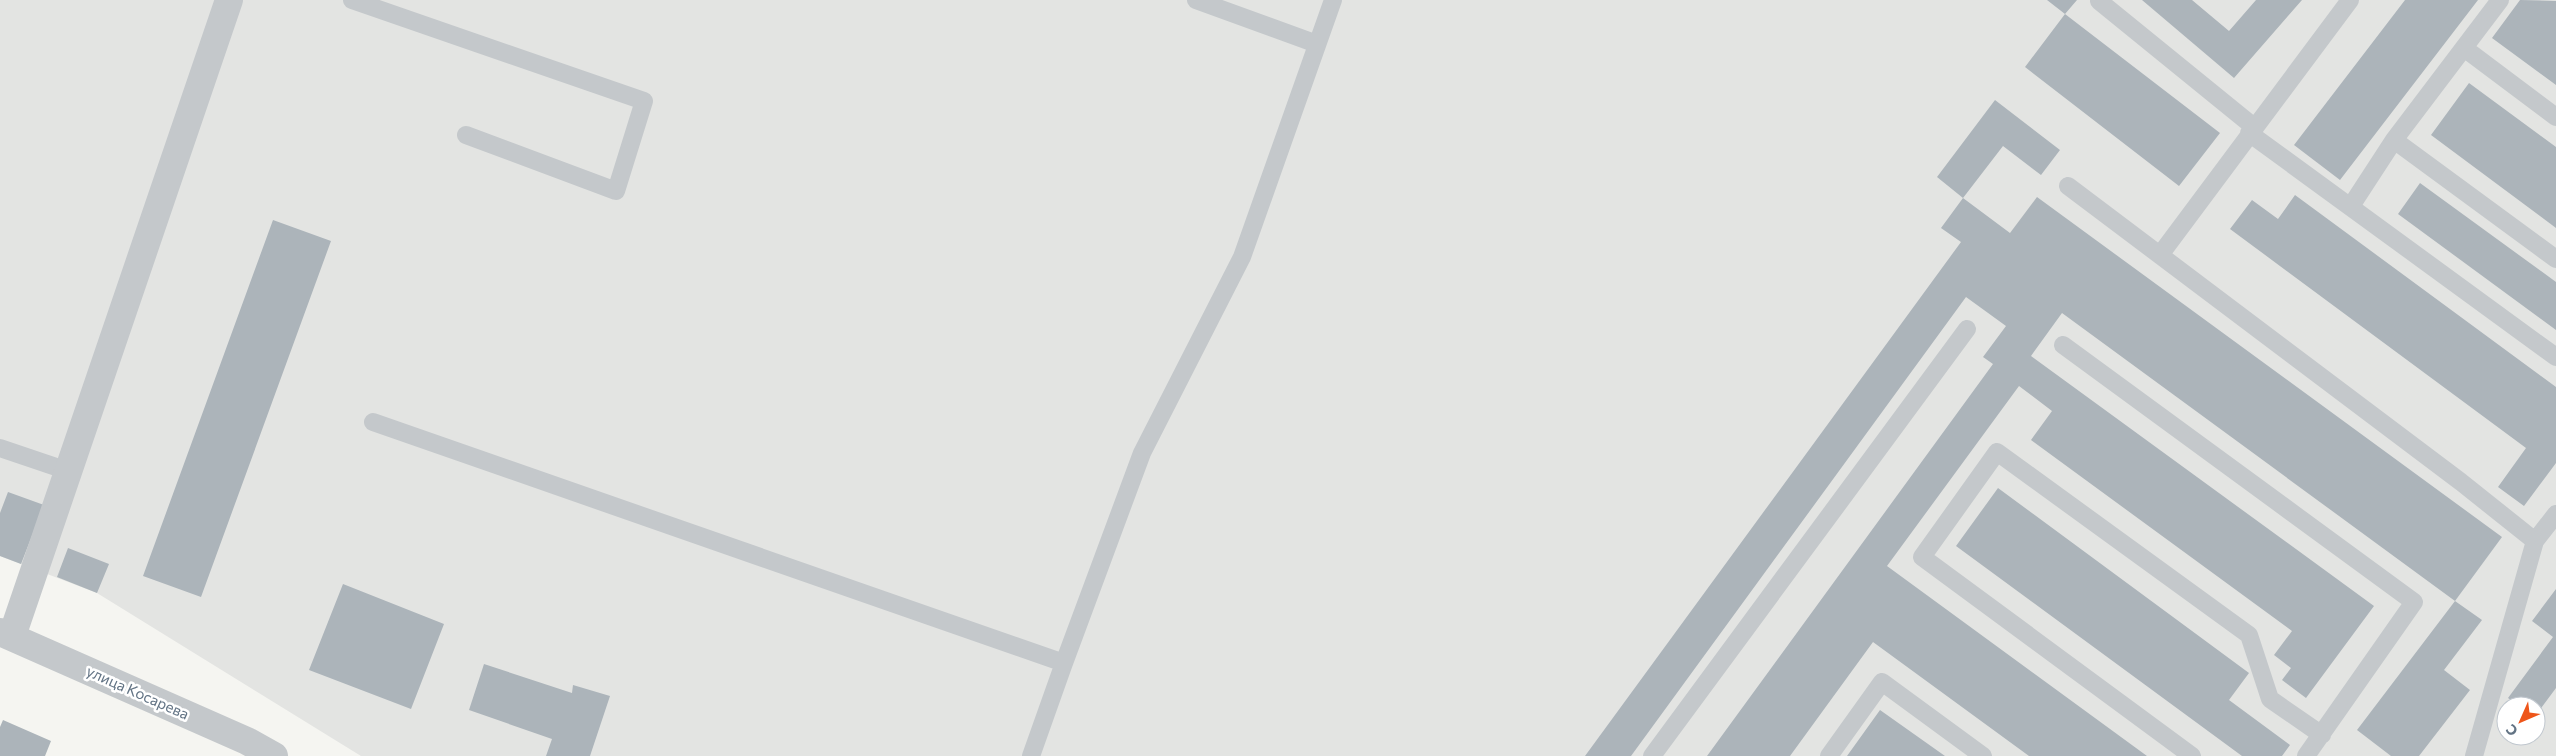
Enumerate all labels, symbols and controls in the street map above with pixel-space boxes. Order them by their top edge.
street label: улица Косарева [84,661,192,723]
north arrow [2496,696,2546,746]
text: С [2502,721,2521,740]

